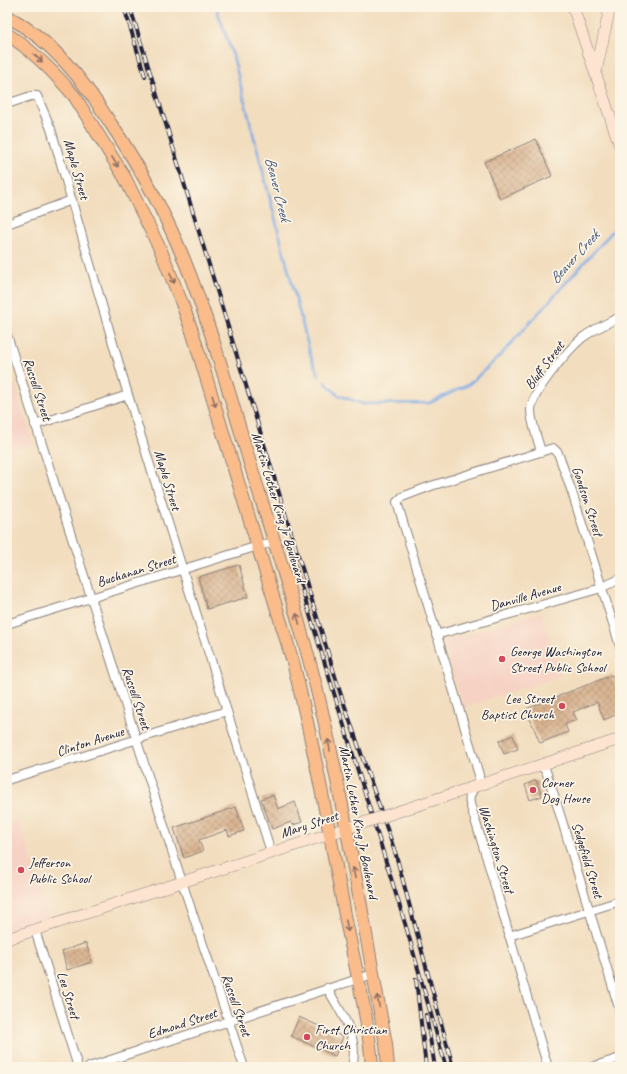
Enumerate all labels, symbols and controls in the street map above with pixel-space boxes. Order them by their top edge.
one-way arrow [33,53,43,63]
street label: Maple Street [60,137,94,203]
water label: Beaver Creek [260,155,295,226]
one-way arrow [111,156,119,167]
water label: Beaver Creek [545,225,605,288]
one-way arrow [169,272,177,284]
street label: Bluff Street [521,337,569,393]
street label: Russell Street [19,356,56,424]
one-way arrow [211,395,218,408]
street label: Martin Luther King Jr Boulevard [248,430,310,586]
street label: Maple Street [150,448,185,514]
street label: Goodson Street [568,464,607,540]
street label: Buchanan Street [95,550,179,590]
street label: Danville Avenue [488,578,564,615]
one-way arrow [294,613,301,626]
place label: George Washington Street Public School [510,643,608,676]
marker: George Washington Street Public School [497,654,507,664]
street label: Russell Street [118,665,155,733]
place label: Lee Street Baptist Church [481,690,556,723]
marker: Lee Street Baptist Church [557,701,567,711]
street label: Clinton Avenue [54,722,127,760]
one-way arrow [325,739,333,752]
street label: Martin Luther King Jr Boulevard [335,744,382,903]
place label: Corner Dog House [541,774,591,807]
marker: Corner Dog House [528,785,538,795]
street label: Washington Street [475,803,519,897]
street label: Mary Street [278,807,341,842]
street label: Sedgefield Street [568,820,608,901]
place label: Jefferson Public School [28,854,93,887]
marker: Jefferson Public School [16,865,26,875]
one-way arrow [350,867,358,880]
one-way arrow [343,920,351,933]
street label: Lee Street [53,969,84,1023]
street label: Russell Street [218,972,256,1040]
one-way arrow [374,995,382,1008]
street label: Edmond Street [145,1004,220,1043]
place label: First Christian Church [315,1021,388,1054]
marker: First Christian Church [302,1032,312,1042]

